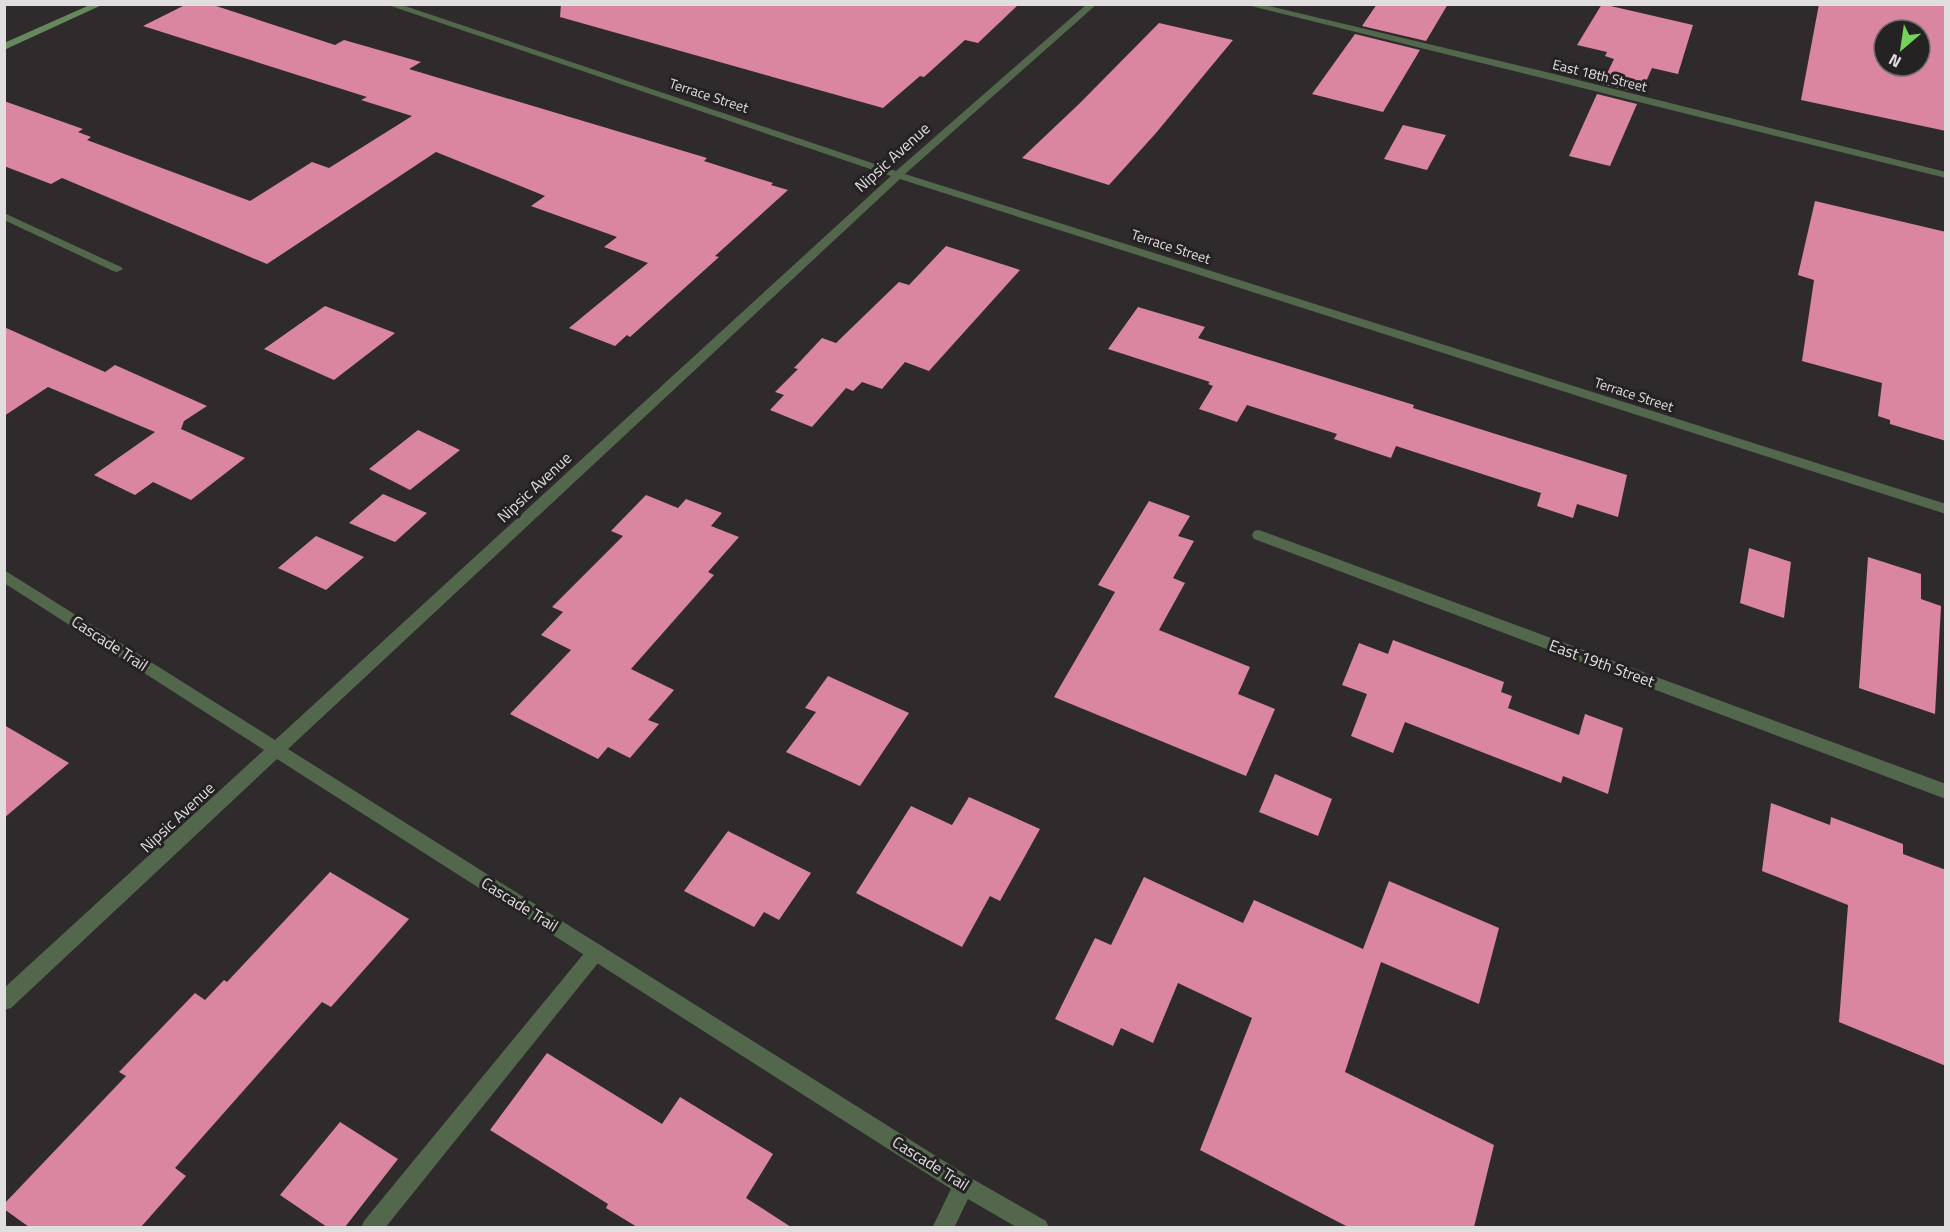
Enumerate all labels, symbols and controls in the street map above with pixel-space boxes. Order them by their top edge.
north arrow [1872,18,1932,78]
text: N [1884,48,1905,74]
street label: East 18th Street [1551,53,1649,97]
street label: Terrace Street [667,72,751,118]
street label: Nipsic Avenue [849,117,935,197]
street label: Terrace Street [1129,223,1213,269]
street label: Terrace Street [1592,371,1676,417]
street label: Nipsic Avenue [491,446,577,528]
street label: Cascade Trail [67,609,153,677]
street label: East 19th Street [1546,633,1658,693]
street label: Nipsic Avenue [134,776,220,858]
street label: Cascade Trail [477,871,563,937]
street label: Cascade Trail [888,1130,974,1196]

